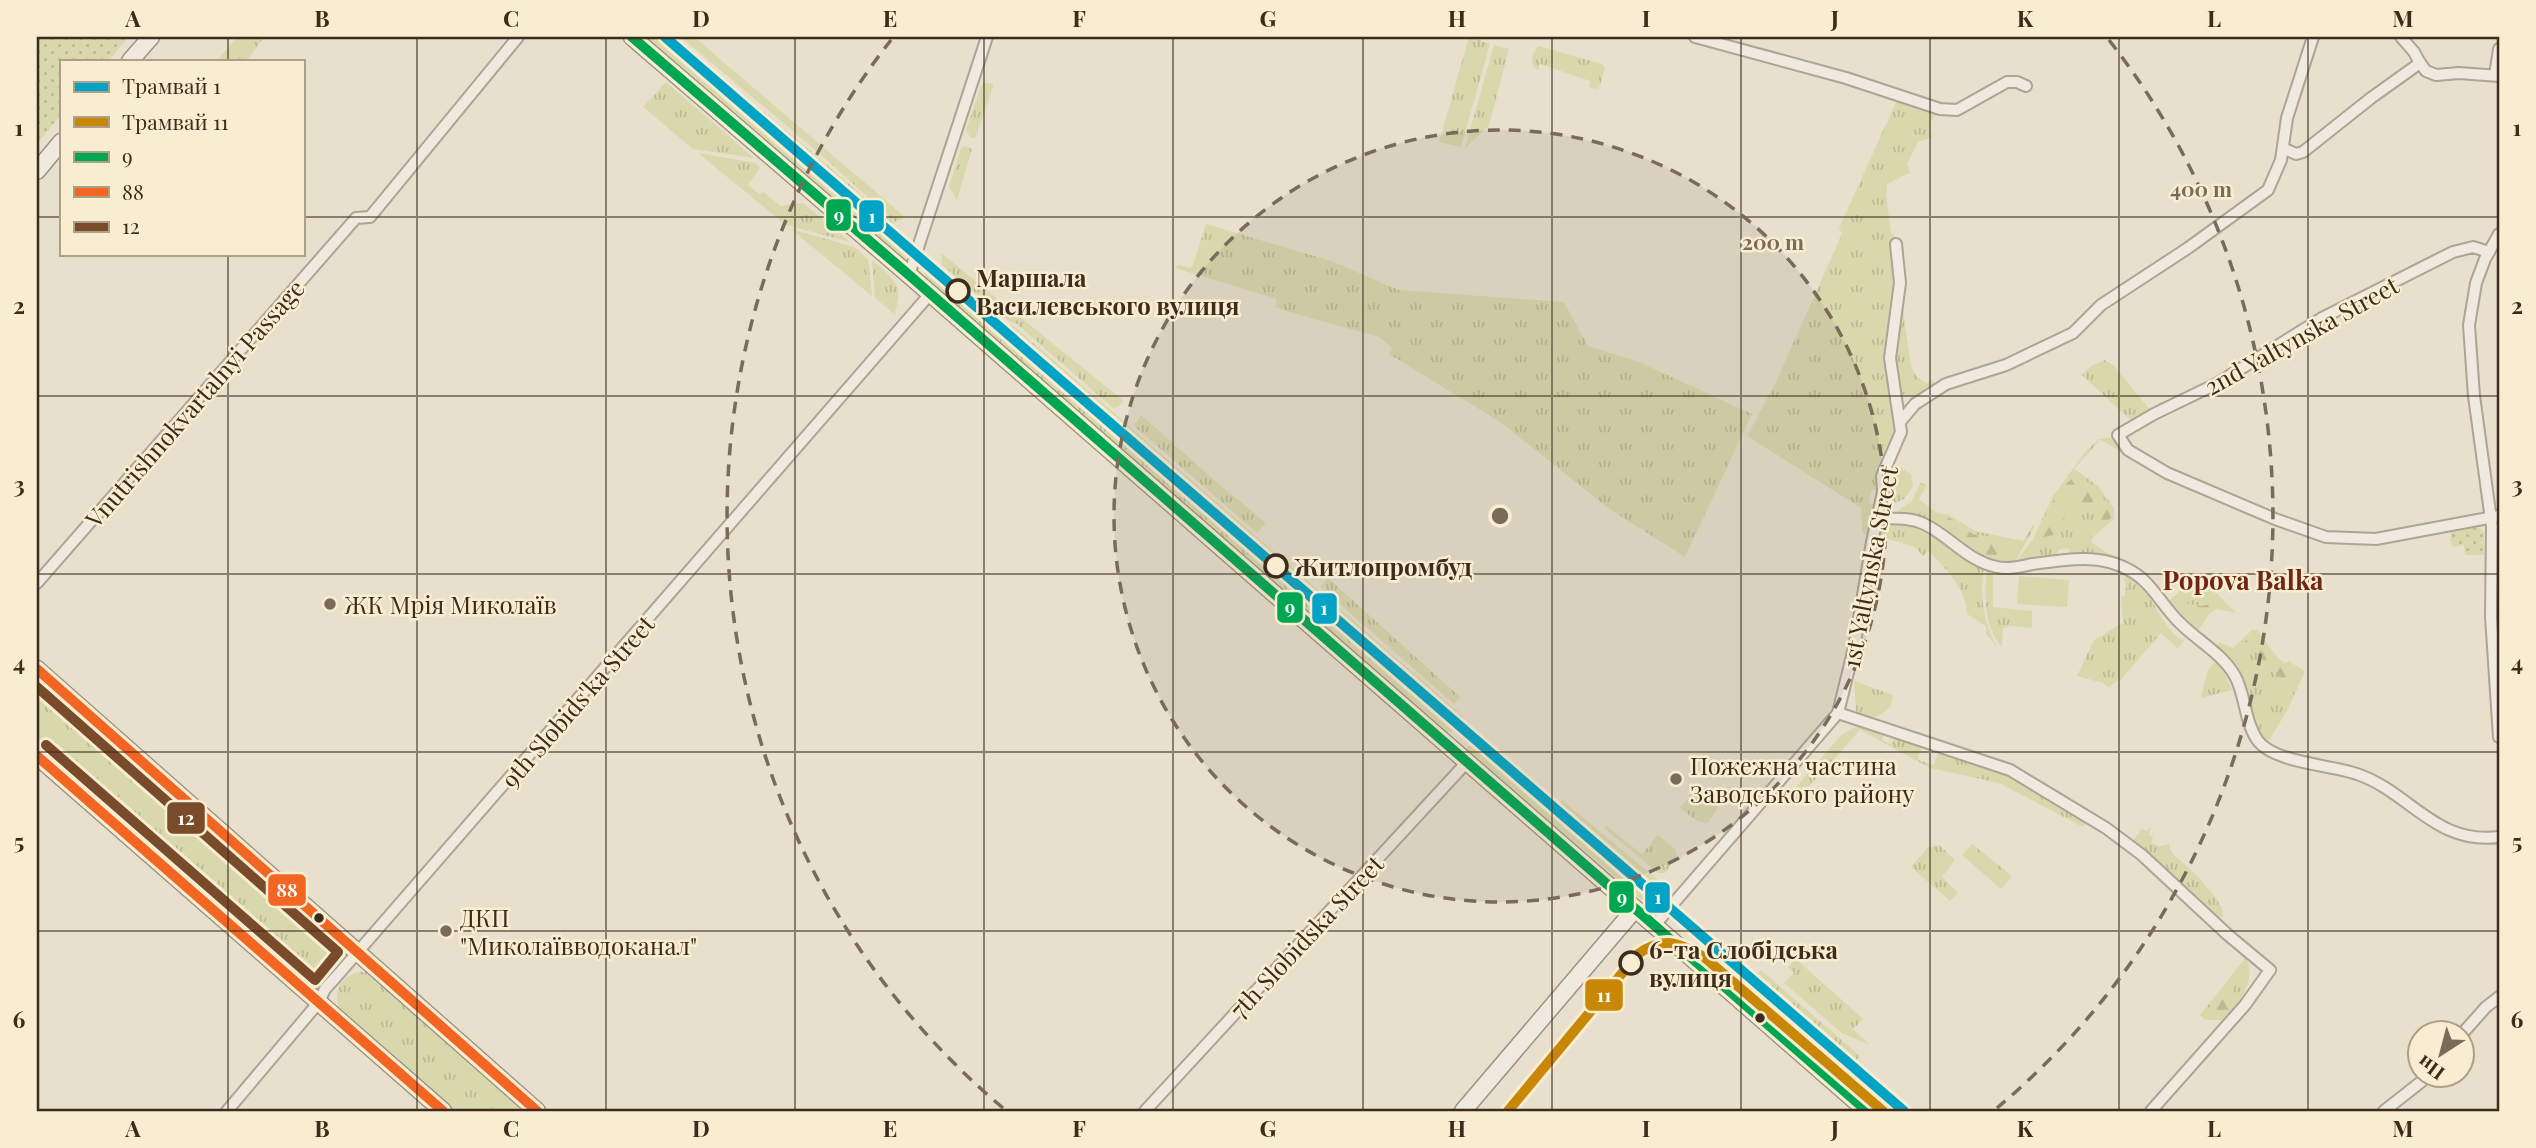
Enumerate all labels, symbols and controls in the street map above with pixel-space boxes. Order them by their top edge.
text: A [124,2,141,33]
text: B [314,2,330,33]
text: C [503,2,519,33]
text: D [692,2,710,33]
text: E [883,2,897,33]
text: F [1072,2,1086,33]
text: G [1260,2,1277,33]
text: H [1448,2,1466,33]
text: I [1642,2,1650,33]
text: J [1830,2,1839,33]
text: K [2017,2,2034,33]
text: L [2207,2,2221,33]
text: M [2392,2,2414,33]
legend [60,60,304,256]
text: Трамвай 1 [122,71,221,99]
text: Трамвай 11 [122,107,229,135]
text: 1 [15,111,24,142]
text: 1 [2513,111,2522,142]
text: 9 [122,141,133,169]
text: 400 m [2170,174,2232,202]
text: 88 [122,177,144,205]
line badge: 9 [825,198,852,232]
line badge: 1 [858,199,885,233]
text: 9 [834,201,844,227]
text: 1 [868,202,876,228]
text: 12 [122,211,140,239]
text: 200 m [1742,227,1804,255]
place label: Маршала Василевського вулиця [976,261,1239,321]
street label: 2nd Yaltynska Street [2198,268,2404,402]
street label: Vnutrishnokvartalnyi Passage [77,272,311,535]
marker: Маршала Василевського вулиця [946,279,970,303]
text: 2 [13,289,25,320]
text: 2 [2511,289,2523,320]
street label: 1st Yaltynska Street [1834,463,1904,671]
text: 3 [13,468,25,499]
text: 3 [2511,468,2523,499]
centre of rings [1488,504,1512,528]
place label: Житлопромбуд [1293,550,1472,582]
marker: Житлопромбуд [1264,554,1288,578]
district label: Popova Balka [2163,562,2324,597]
place label: ЖК Мрія Миколаїв [344,588,557,620]
line badge: 9 [1276,591,1304,624]
line badge: 1 [1311,592,1338,625]
text: 9 [1285,593,1295,619]
text: 1 [1320,594,1328,620]
marker: ЖК Мрія Миколаїв [322,596,338,612]
street label: 9th Slobids'ka Street [493,608,661,794]
text: 4 [13,646,25,677]
text: 4 [2511,646,2523,677]
place label: Пожежна частина Заводського району [1690,749,1914,809]
marker: Пожежна частина Заводського району [1668,771,1684,787]
line badge: 12 [166,801,206,835]
text: 12 [177,804,195,830]
text: 5 [14,825,24,856]
text: 5 [2512,825,2522,856]
street label: 7th Slobidska Street [1222,847,1390,1024]
line badge: 88 [267,873,307,907]
text: 88 [276,876,298,902]
line badge: 9 [1608,880,1635,914]
line badge: 1 [1644,881,1671,914]
text: 9 [1617,883,1627,909]
text: 1 [1654,883,1662,909]
place label: ДКП "Миколаївводоканал" [460,901,697,961]
unlabelled marker [312,911,326,925]
marker: ДКП "Миколаївводоканал" [438,923,454,939]
place label: 6-та Слобідська вулиця [1649,933,1839,993]
marker: 6-та Слобідська вулиця [1619,951,1643,975]
line badge: 11 [1584,978,1624,1012]
text: 11 [1597,981,1611,1007]
text: 6 [13,1003,26,1034]
text: 6 [2511,1003,2524,1034]
unlabelled marker [1753,1011,1767,1025]
north arrow [2406,1018,2476,1088]
text: Пн [2412,1050,2449,1087]
text: A [124,1112,141,1143]
text: B [314,1112,330,1143]
text: C [503,1112,519,1143]
text: D [692,1112,710,1143]
text: E [883,1112,897,1143]
text: F [1072,1112,1086,1143]
text: G [1260,1112,1277,1143]
text: H [1448,1112,1466,1143]
text: I [1642,1112,1650,1143]
text: J [1830,1112,1839,1143]
text: K [2017,1112,2034,1143]
text: L [2207,1112,2221,1143]
text: M [2392,1112,2414,1143]

